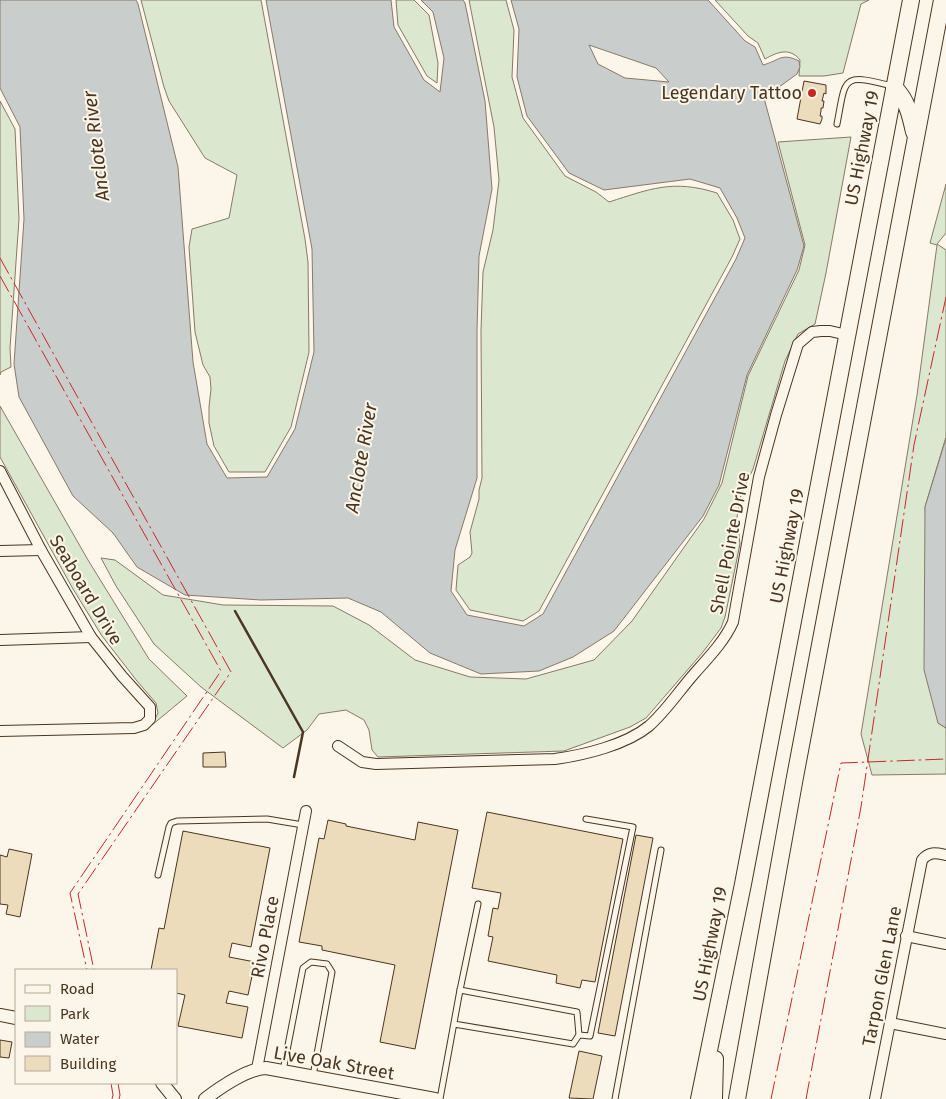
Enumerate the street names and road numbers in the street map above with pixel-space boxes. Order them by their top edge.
street label: US Highway 19 [840,89,884,207]
street label: Shell Pointe Drive [705,470,755,616]
street label: US Highway 19 [765,487,809,605]
street label: Seaboard Drive [45,531,127,649]
street label: US Highway 19 [688,885,732,1003]
street label: Rivo Place [246,894,284,980]
street label: Tarpon Glen Lane [858,904,906,1048]
street label: Live Oak Street [272,1042,397,1085]

